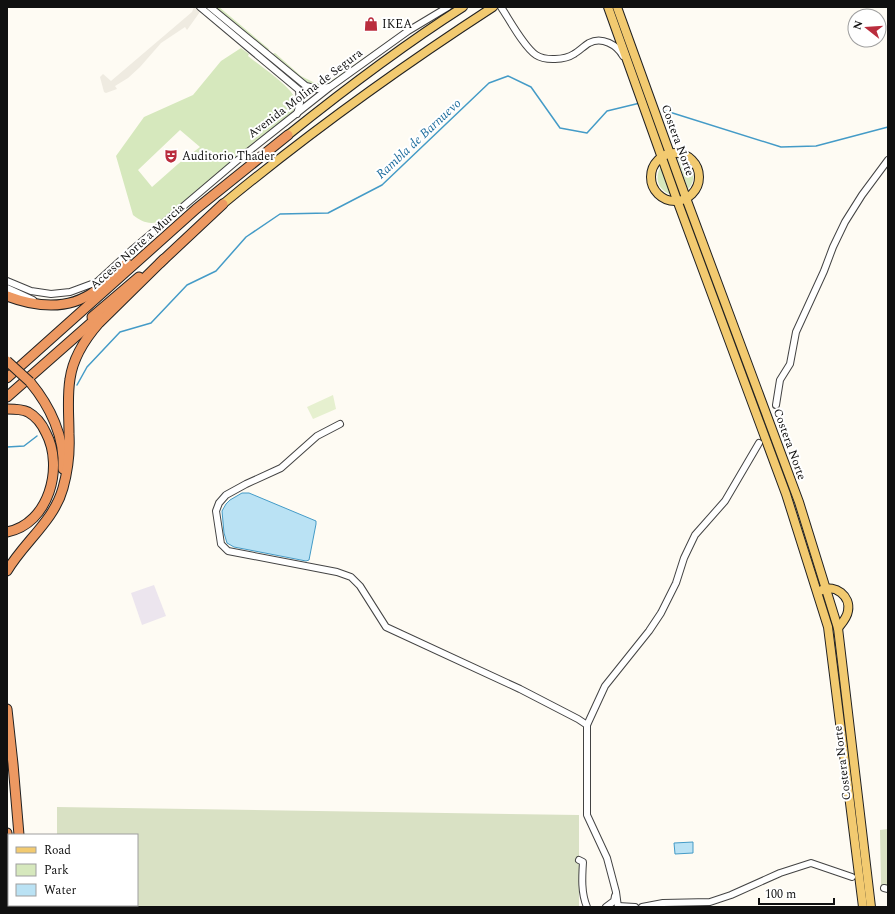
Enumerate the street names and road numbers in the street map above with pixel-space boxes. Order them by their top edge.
street label: Avenida Molina de Segura [244,44,367,143]
street label: Costera Norte [656,102,699,179]
street label: Acceso Norte a Murcia [86,198,189,294]
street label: Costera Norte [768,406,811,483]
street label: Costera Norte [828,724,856,801]

